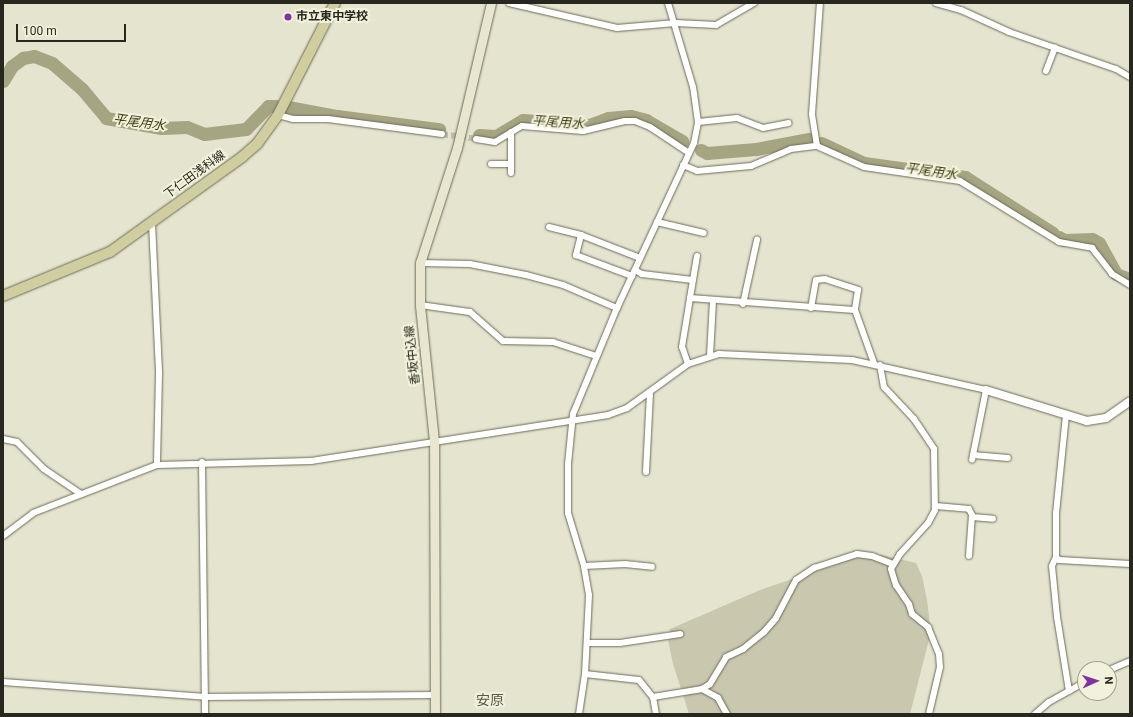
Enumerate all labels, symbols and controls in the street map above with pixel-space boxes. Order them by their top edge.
place label: 市立東中学校 [296,10,368,24]
marker: 市立東中学校 [283,12,293,22]
scale bar [18,16,128,42]
text: 100 m [23,24,57,38]
water label: 平尾用水 [112,112,166,134]
water label: 平尾用水 [532,113,584,133]
street label: 下仁田浅科線 [162,148,228,202]
water label: 平尾用水 [904,161,958,183]
street label: 香坂中込線 [403,324,423,386]
north arrow [1077,661,1117,701]
text: N [1102,676,1115,685]
district label: 安原 [476,692,504,708]

